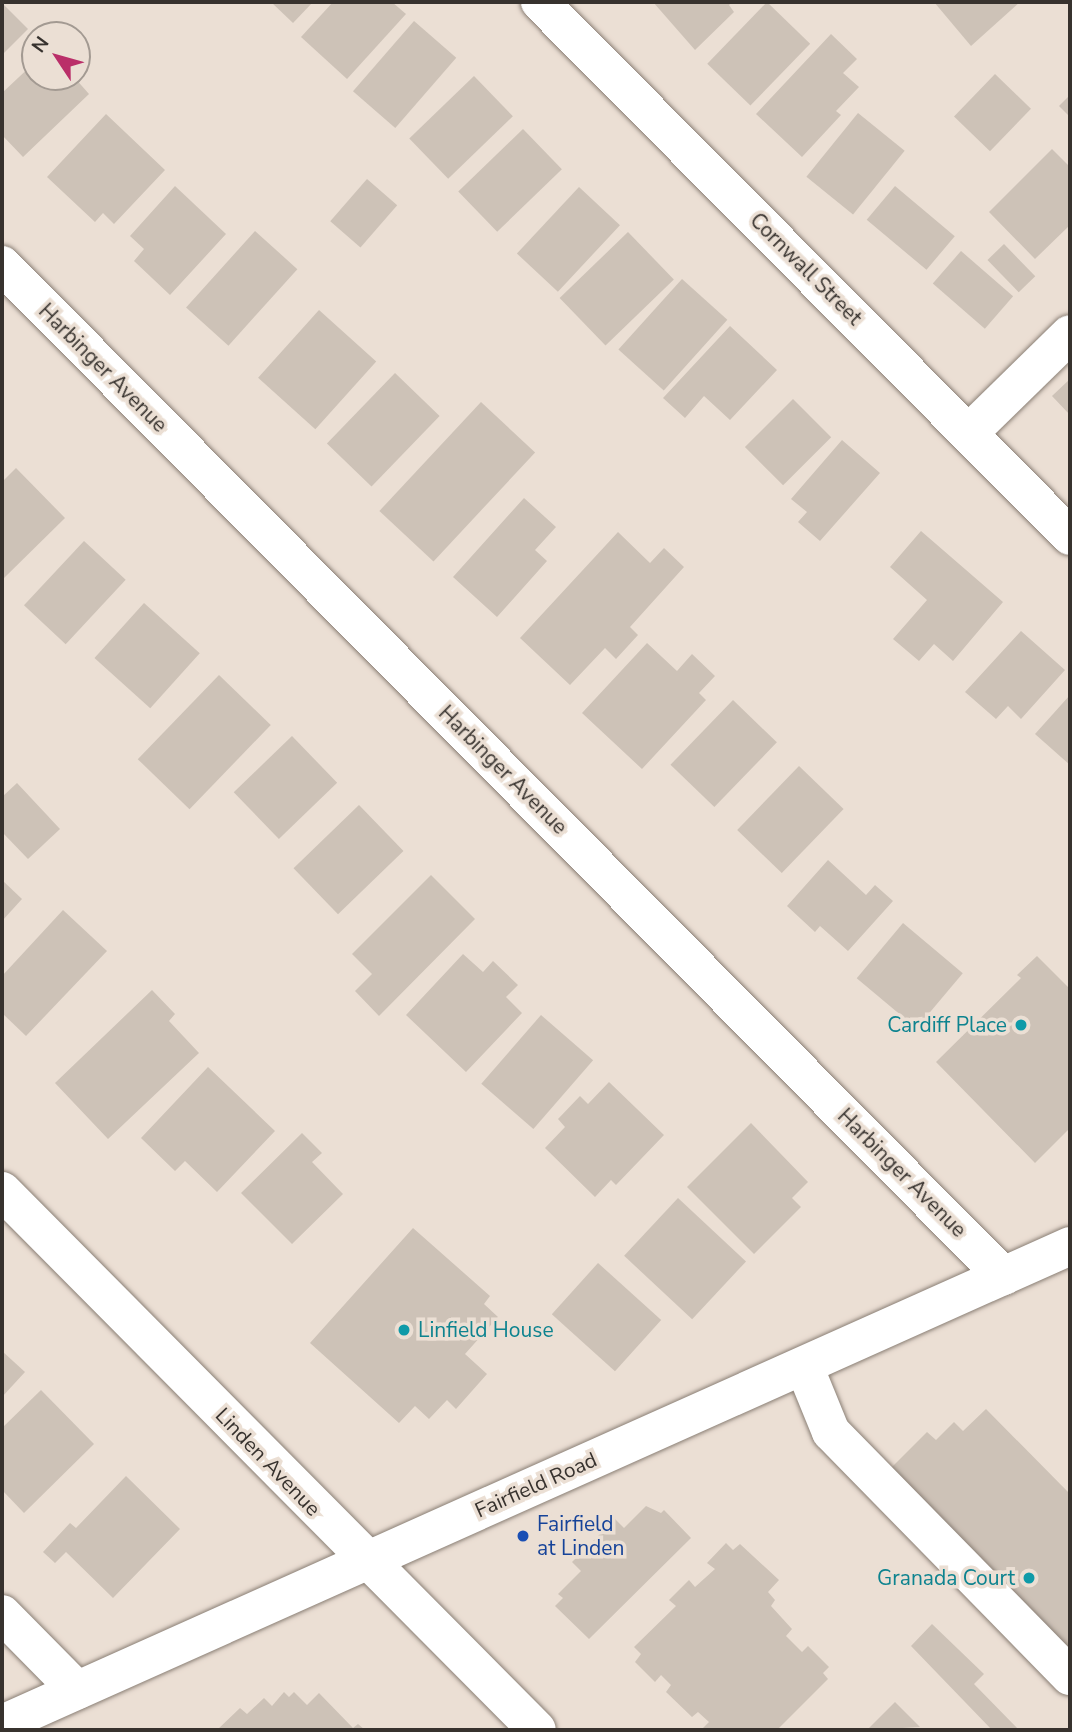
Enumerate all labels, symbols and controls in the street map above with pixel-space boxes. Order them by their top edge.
north arrow [21,21,91,91]
text: N [26,31,55,58]
street label: Cornwall Street [745,208,867,330]
street label: Harbinger Avenue [33,298,173,438]
street label: Harbinger Avenue [433,700,573,840]
place label: Cardiff Place [887,1012,1007,1038]
marker: Cardiff Place [1013,1017,1029,1033]
street label: Harbinger Avenue [832,1103,972,1243]
place label: Linfield House [418,1317,554,1343]
marker: Linfield House [396,1322,412,1338]
street label: Linden Avenue [210,1403,326,1521]
street label: Fairfield Road [471,1447,601,1523]
place label: Fairfield at Linden [537,1511,624,1561]
marker: Fairfield at Linden [515,1528,531,1544]
place label: Granada Court [877,1565,1015,1591]
marker: Granada Court [1021,1570,1037,1586]

